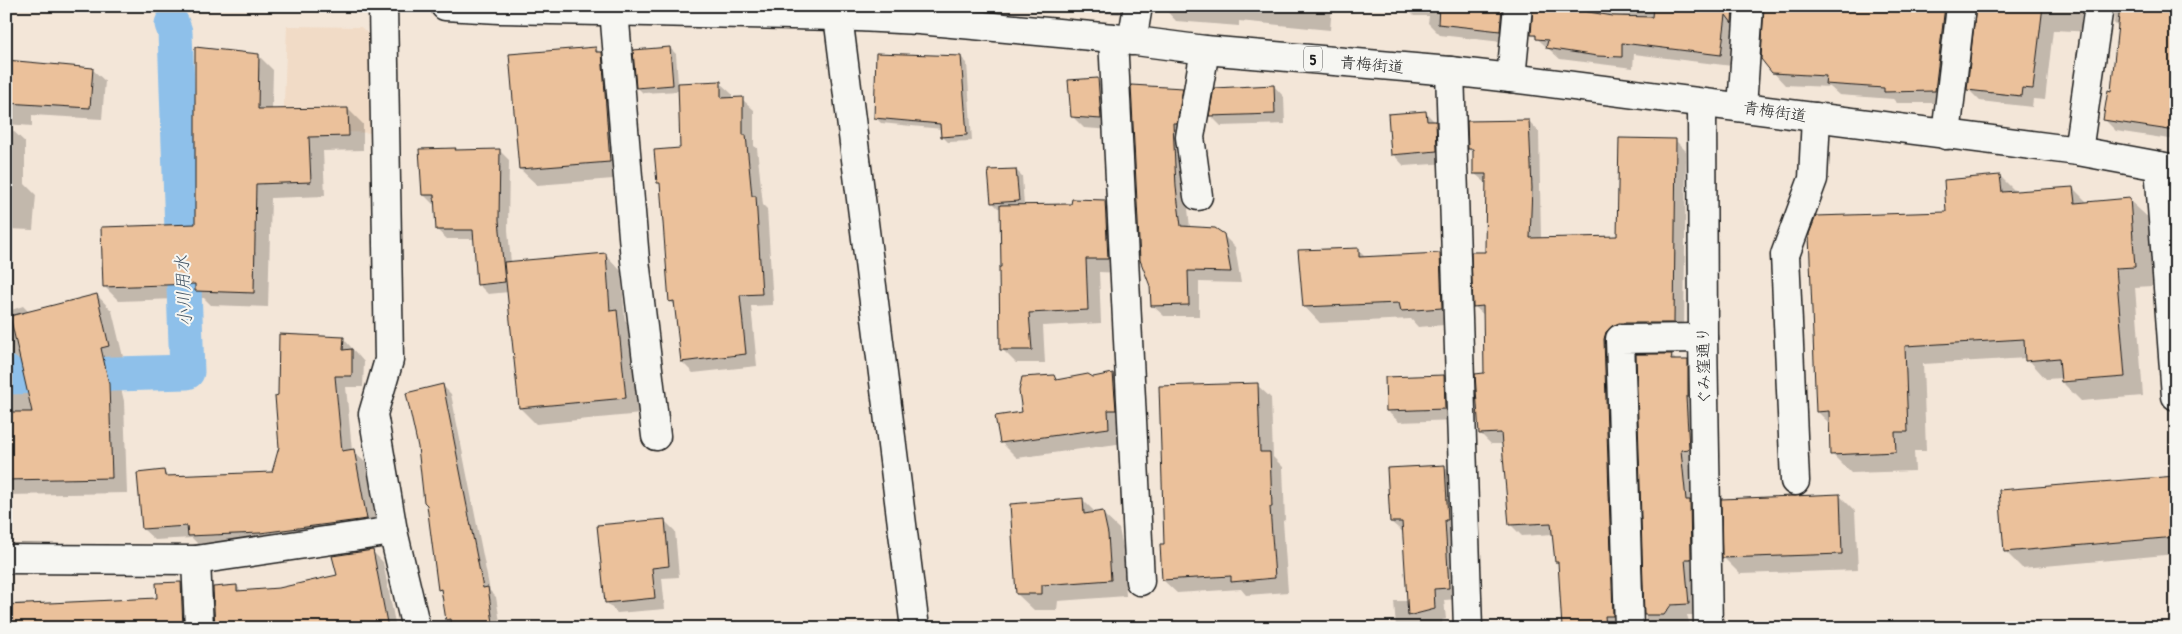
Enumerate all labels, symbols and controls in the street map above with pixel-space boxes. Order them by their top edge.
road number: 5 [1304,46,1322,72]
street label: 青梅街道 [1339,50,1405,78]
street label: 青梅街道 [1742,96,1808,126]
water label: 小川用水 [169,254,197,328]
street label: ぐみ窪通り [1691,326,1715,406]

